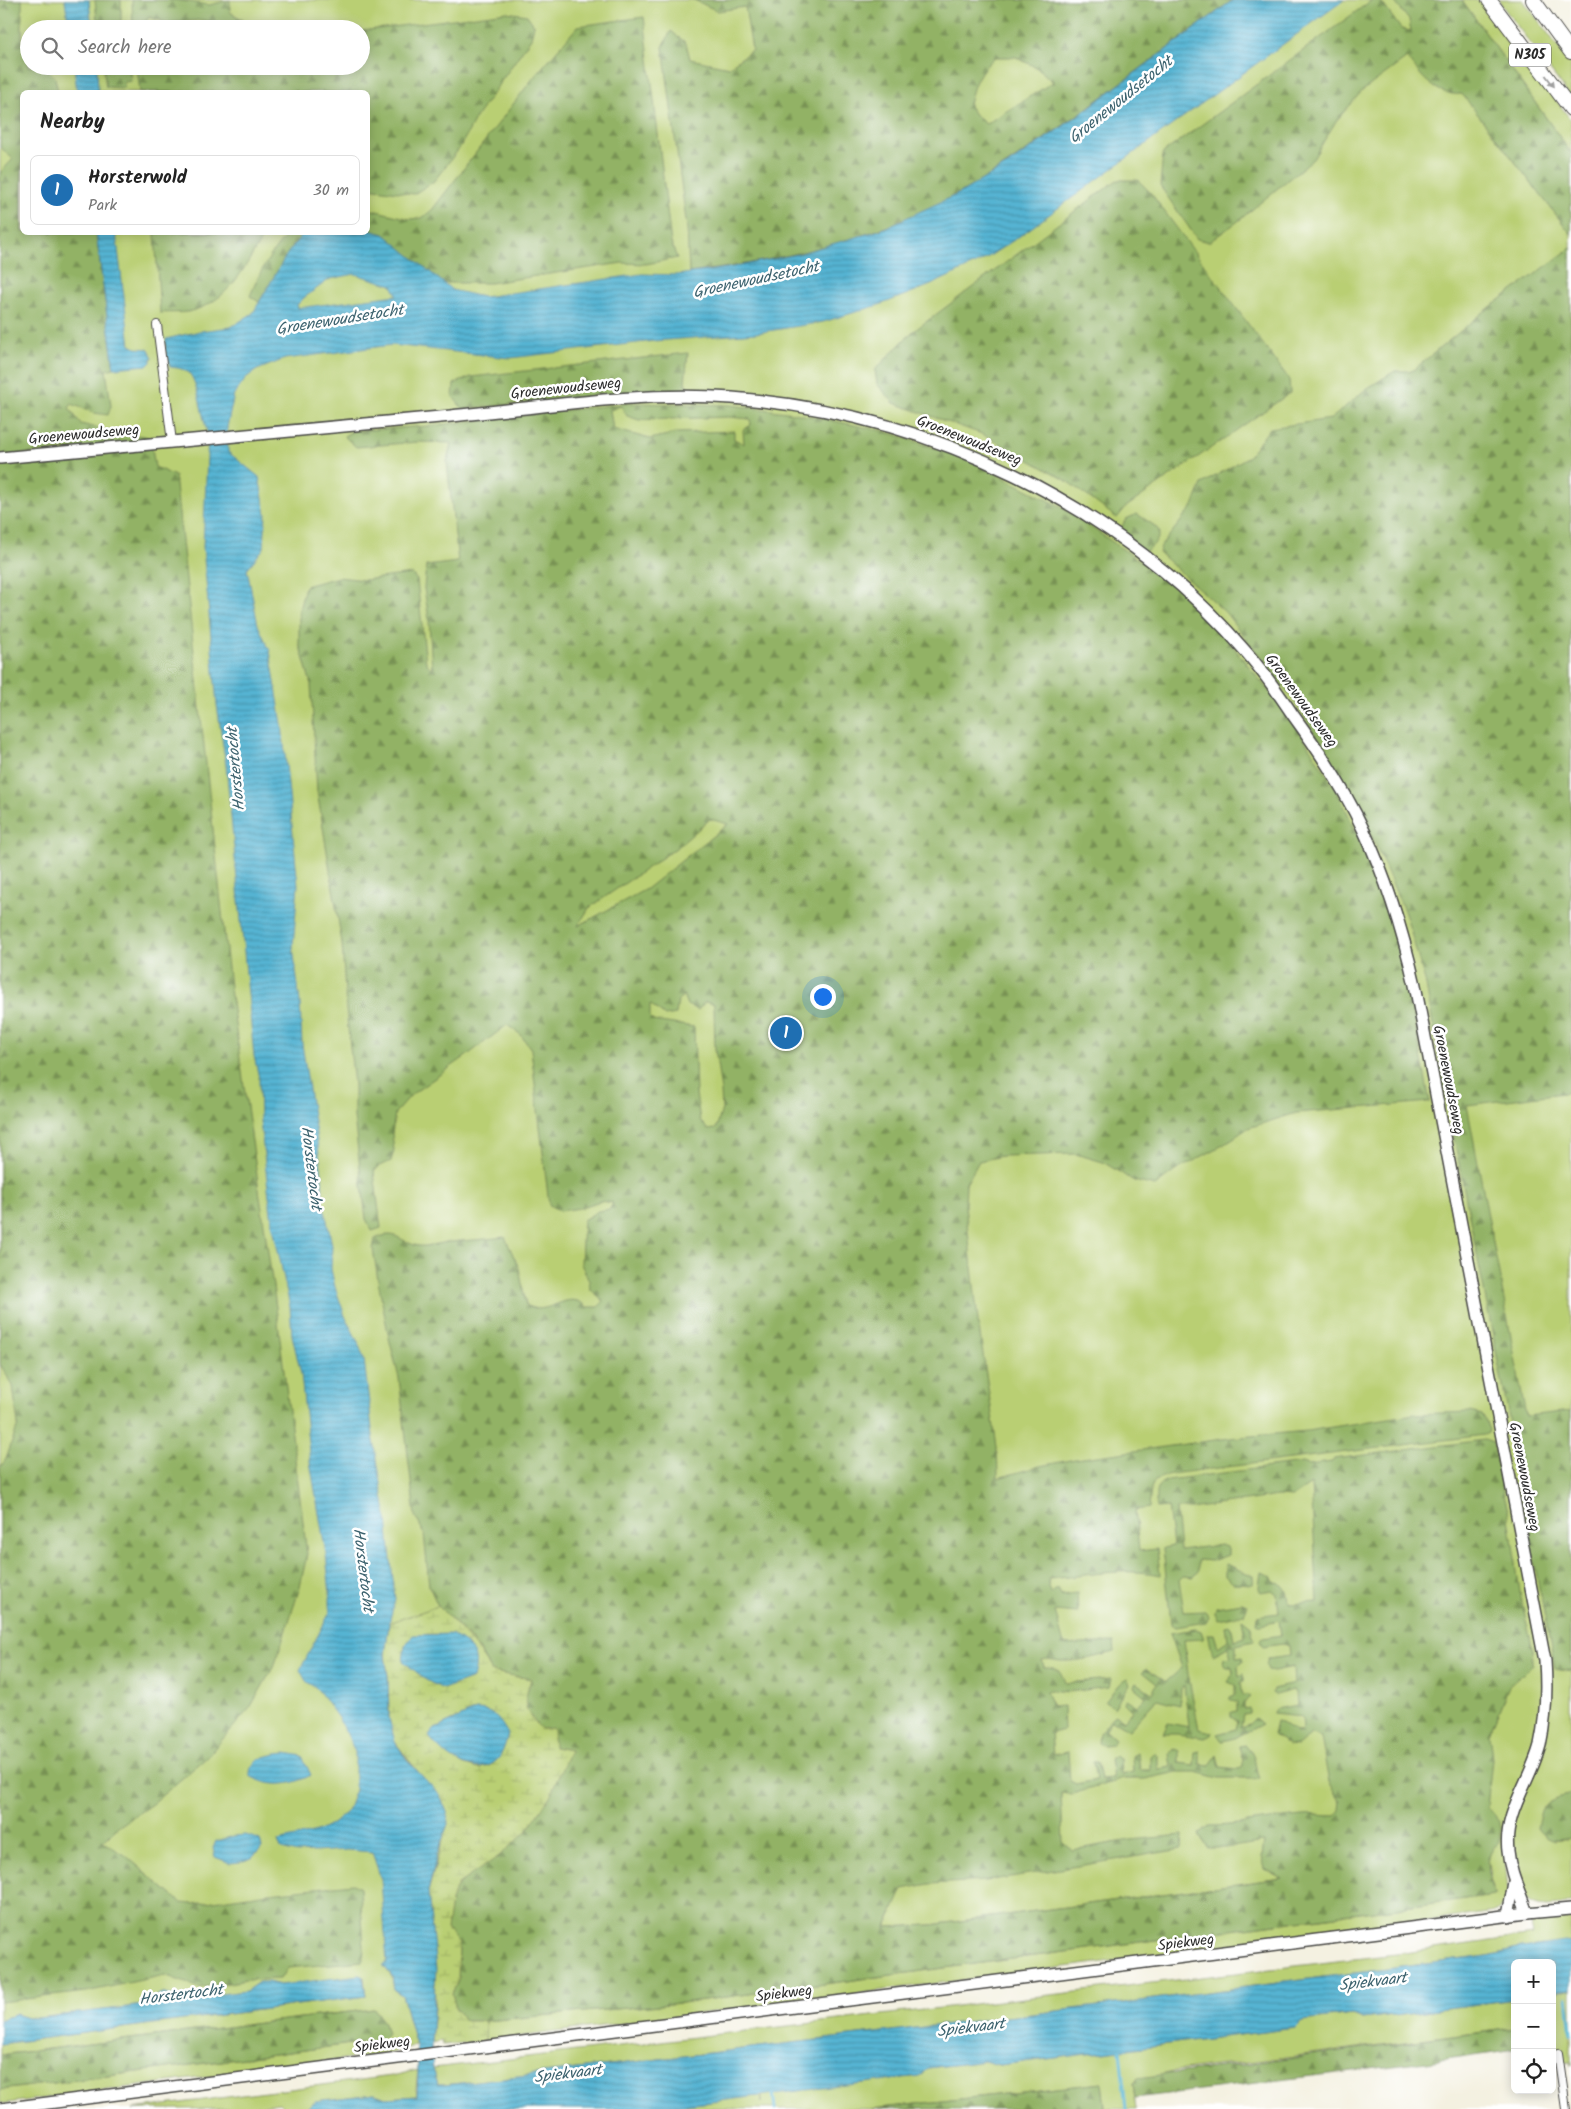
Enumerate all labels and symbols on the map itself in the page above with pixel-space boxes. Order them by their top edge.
road number: N305 [1509,44,1551,66]
water label: Groenewoudsetocht [1063,48,1181,150]
one-way arrow [1545,74,1555,88]
water label: Groenewoudsetocht [691,254,824,306]
water label: Groenewoudsetocht [275,297,408,342]
street label: Groenewoudseweg [509,371,623,407]
street label: Groenewoudseweg [913,409,1025,473]
street label: Groenewoudseweg [28,418,140,452]
street label: Groenewoudseweg [1259,649,1343,753]
water label: Horstertocht [220,723,252,812]
your location [810,984,836,1010]
pin: 1 [770,1014,802,1052]
street label: Groenewoudseweg [1426,1023,1470,1137]
water label: Horstertocht [293,1125,329,1214]
street label: Groenewoudseweg [1502,1420,1546,1534]
water label: Horstertocht [345,1527,381,1616]
street label: Spiekweg [1157,1928,1215,1958]
water label: Spiekvaart [1338,1965,1411,1999]
water label: Horstertocht [138,1977,227,2013]
street label: Spiekweg [755,1979,813,2009]
water label: Spiekvaart [936,2011,1009,2045]
street label: Spiekweg [353,2030,411,2060]
water label: Spiekvaart [533,2057,606,2091]

